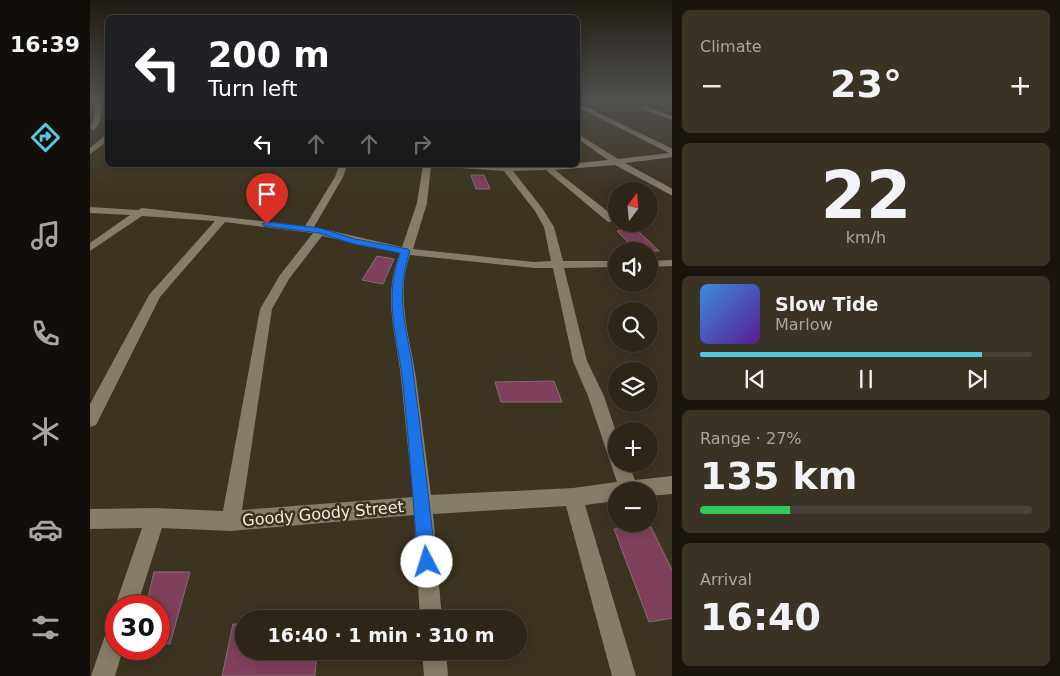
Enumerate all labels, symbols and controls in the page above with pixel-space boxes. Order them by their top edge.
text: 16:39 [10,32,80,57]
icon: left [125,35,190,100]
text: 200 m [208,35,330,75]
text: Climate [700,37,762,56]
text: 23° [830,62,902,106]
text: − [700,69,723,102]
text: + [1009,69,1032,102]
text: Turn left [208,76,297,101]
icon: directions [28,120,63,155]
icon: left [249,130,277,158]
icon: ahead [302,130,330,158]
icon: ahead [355,130,383,158]
icon: right [408,130,436,158]
text: 22 [821,158,911,233]
pin [246,173,288,224]
icon: arrive [253,180,281,208]
north arrow [608,182,658,232]
map controls [608,182,658,532]
icon: music [28,218,63,253]
text: km/h [846,228,886,247]
button: sound [608,242,658,292]
text: Slow Tide [775,293,878,315]
button: search [608,302,658,352]
text: Marlow [775,315,833,334]
icon: phone [28,316,63,351]
button: layers [608,362,658,412]
icon: previous [741,365,769,393]
icon: pause [852,365,880,393]
icon: next [963,365,991,393]
icon: climate [28,414,63,449]
button: + [608,422,658,472]
text: Range · 27% [700,429,802,448]
text: 135 km [700,454,857,498]
button: − [608,482,658,532]
street label: Goody Goody Street [242,497,405,530]
icon: car [28,512,63,547]
position arrow [400,535,452,587]
text: Arrival [700,570,752,589]
speed limit sign: 30 [105,595,170,660]
text: 16:40 [700,595,821,639]
icon: filters [28,610,63,645]
text: 16:40 · 1 min · 310 m [267,624,495,646]

